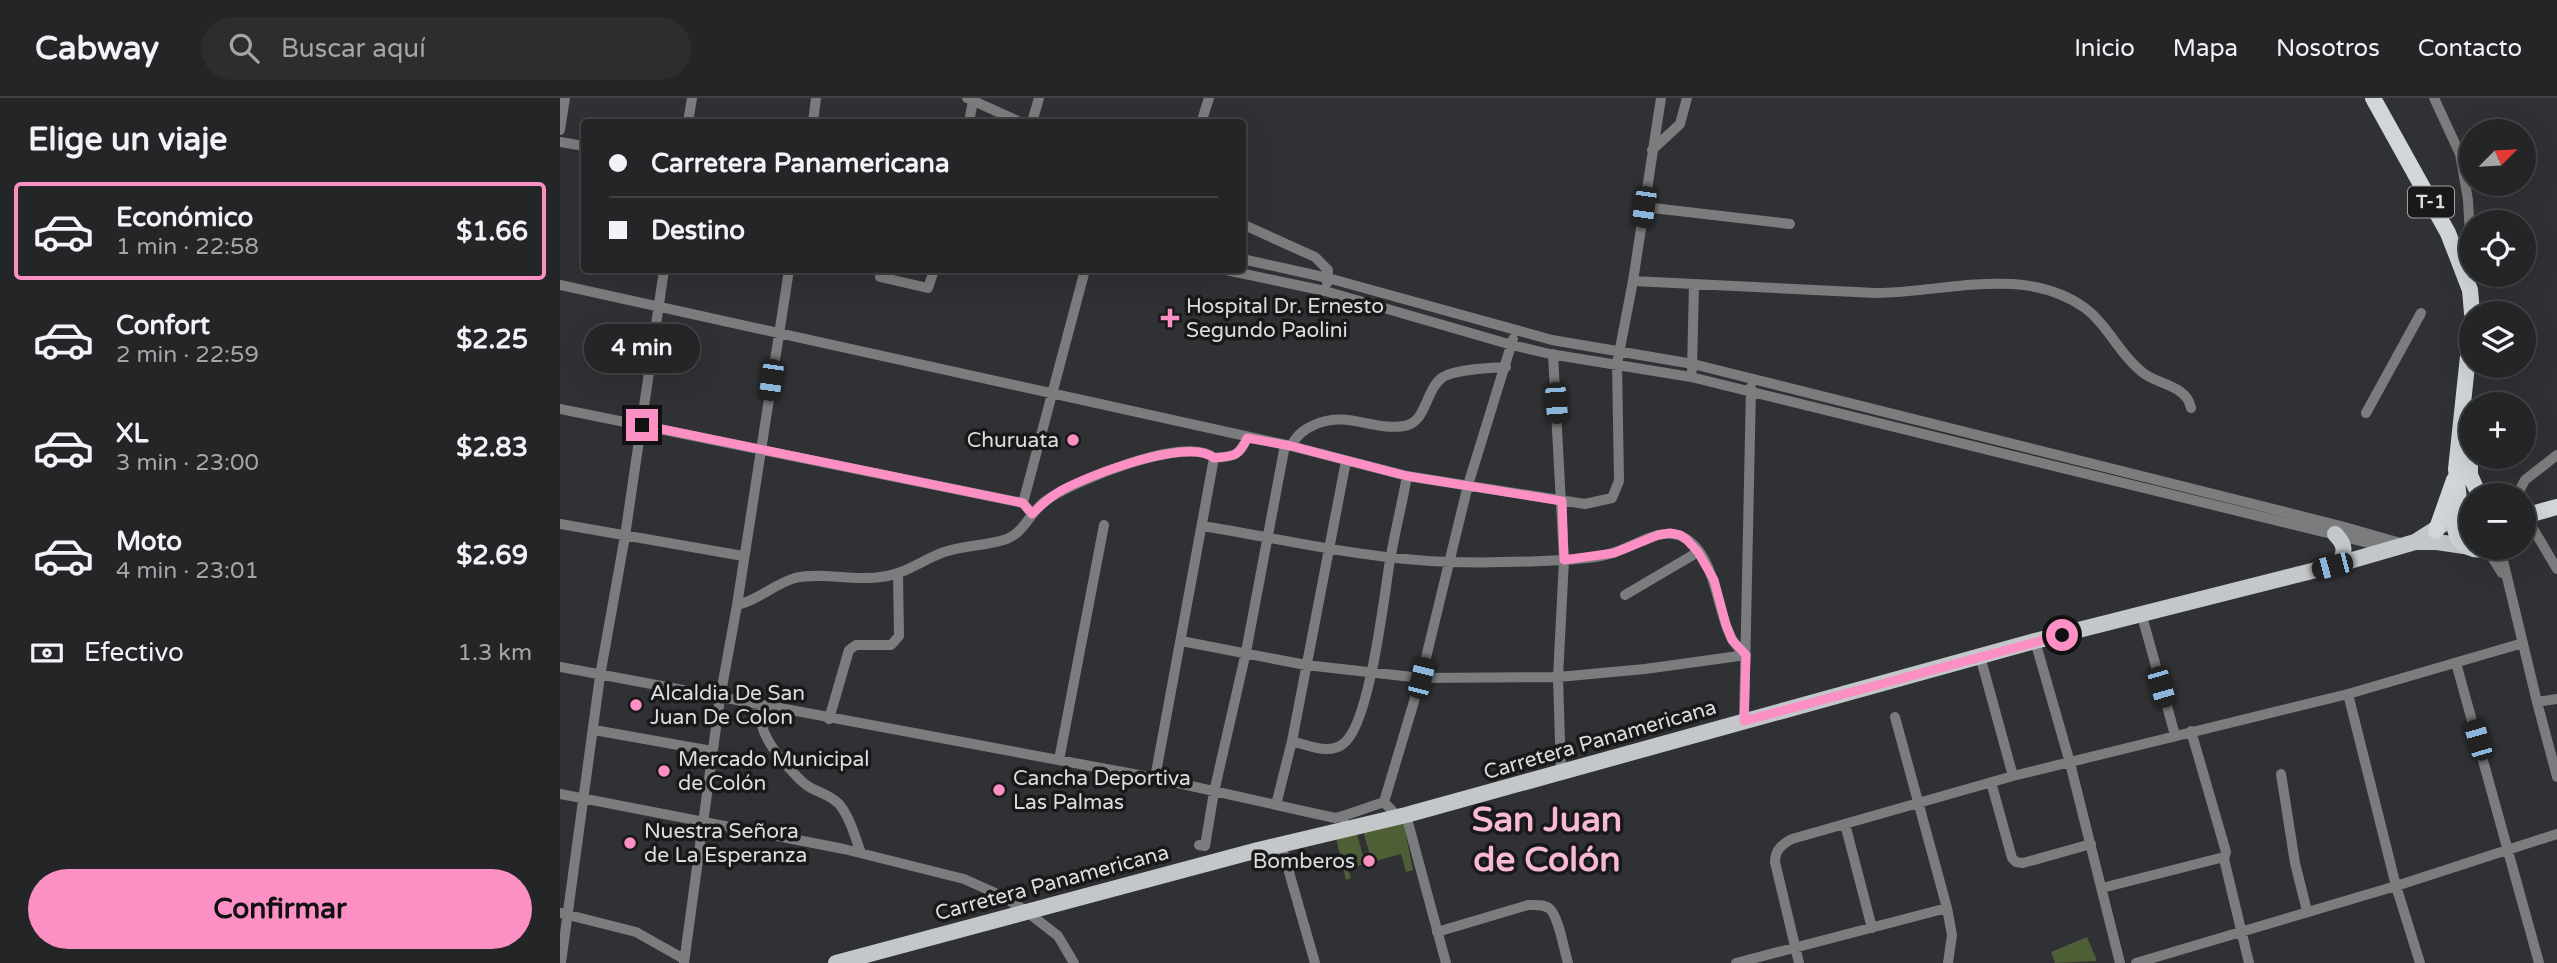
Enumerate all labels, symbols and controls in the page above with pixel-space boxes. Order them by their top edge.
search box [201,17,691,80]
text: Cabway [35,29,159,68]
icon: search [225,29,263,67]
text: Buscar aquí [281,33,426,64]
text: Inicio [2074,34,2135,63]
text: Mapa [2173,34,2238,63]
text: Nosotros [2276,34,2380,63]
text: Contacto [2418,34,2522,63]
north arrow [2459,119,2536,196]
map controls [2459,119,2536,560]
text: Elige un viaje [28,121,227,159]
text: Carretera Panamericana [651,148,950,179]
car [1631,185,1658,229]
road number: T-1 [2408,186,2454,218]
icon: car [32,200,95,263]
text: Económico [116,202,253,233]
button: locate [2459,210,2536,287]
text: Destino [651,215,745,246]
text: $1.66 [456,216,528,247]
text: 1 min · 22:58 [116,233,259,261]
place label: Hospital Dr. Ernesto Segundo Paolini [1186,294,1384,343]
button: layers [2459,301,2536,378]
icon: car [32,308,95,371]
marker: Hospital Dr. Ernesto Segundo Paolini [1160,308,1180,328]
text: Confort [116,310,210,341]
text: $2.25 [456,324,528,355]
callout: 4 min [584,324,700,372]
text: 4 min [611,334,673,362]
text: 2 min · 22:59 [116,341,259,369]
car [758,358,785,402]
car [1545,381,1568,425]
button: + [2459,392,2536,469]
route end [626,409,658,441]
icon: car [32,416,95,479]
text: XL [116,418,148,449]
place label: Churuata [967,428,1059,453]
text: $2.83 [456,432,528,463]
marker: Churuata [1065,432,1081,448]
text: 3 min · 23:00 [116,449,259,477]
button: − [2459,483,2536,560]
icon: car [32,524,95,587]
text: Moto [116,526,182,557]
text: $2.69 [456,540,528,571]
car [2309,550,2356,582]
text: 4 min · 23:01 [116,557,259,585]
route start [2046,619,2078,651]
icon: cash [28,634,66,672]
text: Efectivo [84,637,184,668]
text: 1.3 km [458,639,532,667]
car [1406,655,1437,701]
car [2146,664,2177,710]
place label: Alcaldia De San Juan De Colon [650,681,805,730]
street label: Carretera Panamericana [1481,695,1719,785]
marker: Alcaldia De San Juan De Colon [628,697,644,713]
car [2463,717,2494,763]
place label: Mercado Municipal de Colón [678,747,870,796]
marker: Mercado Municipal de Colón [656,763,672,779]
place label: Cancha Deportiva Las Palmas [1013,766,1191,815]
marker: Cancha Deportiva Las Palmas [991,782,1007,798]
district label: San Juan de Colón [1472,799,1622,881]
place label: Nuestra Señora de La Esperanza [644,819,807,868]
marker: Nuestra Señora de La Esperanza [622,835,638,851]
street label: Carretera Panamericana [932,840,1172,926]
place label: Bomberos [1253,849,1355,874]
marker: Bomberos [1361,853,1377,869]
button: Confirmar [28,869,532,949]

